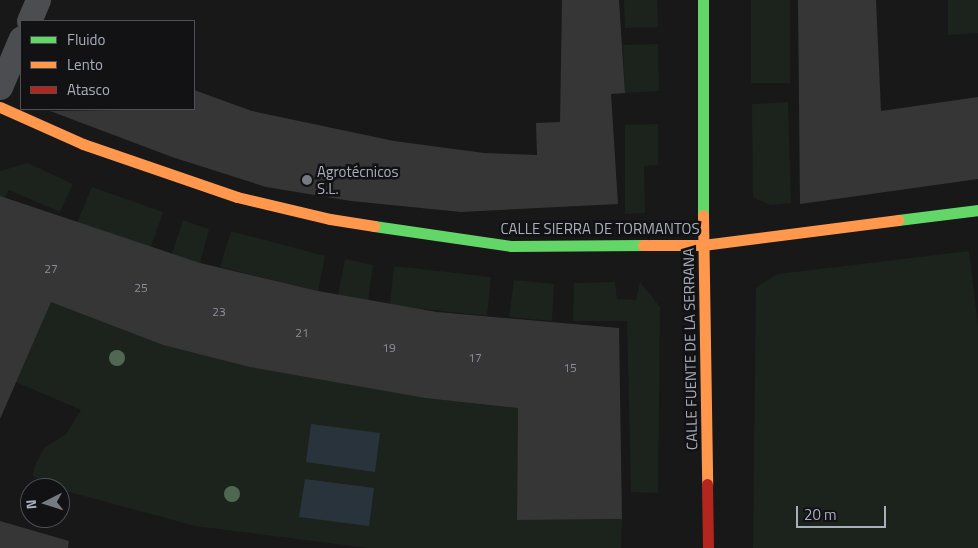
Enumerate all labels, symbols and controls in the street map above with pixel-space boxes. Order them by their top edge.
legend [20,20,195,110]
text: Fluido [67,28,105,51]
text: Lento [67,53,103,76]
text: Atasco [67,78,110,101]
place label: Agrotécnicos S.L. [317,162,398,197]
marker: Agrotécnicos S.L. [301,174,313,186]
street label: CALLE SIERRA DE TORMANTOS [500,220,700,238]
street label: CALLE FUENTE DE LA SERRANA [679,248,701,450]
house number: 27 [44,262,58,276]
house number: 25 [134,281,148,295]
house number: 23 [212,305,226,319]
house number: 21 [295,326,309,340]
house number: 19 [382,341,396,355]
house number: 17 [468,351,482,365]
house number: 15 [563,361,577,375]
north arrow [20,478,70,528]
scale bar [798,496,888,528]
text: N [20,499,41,510]
text: 20 m [804,503,837,526]

